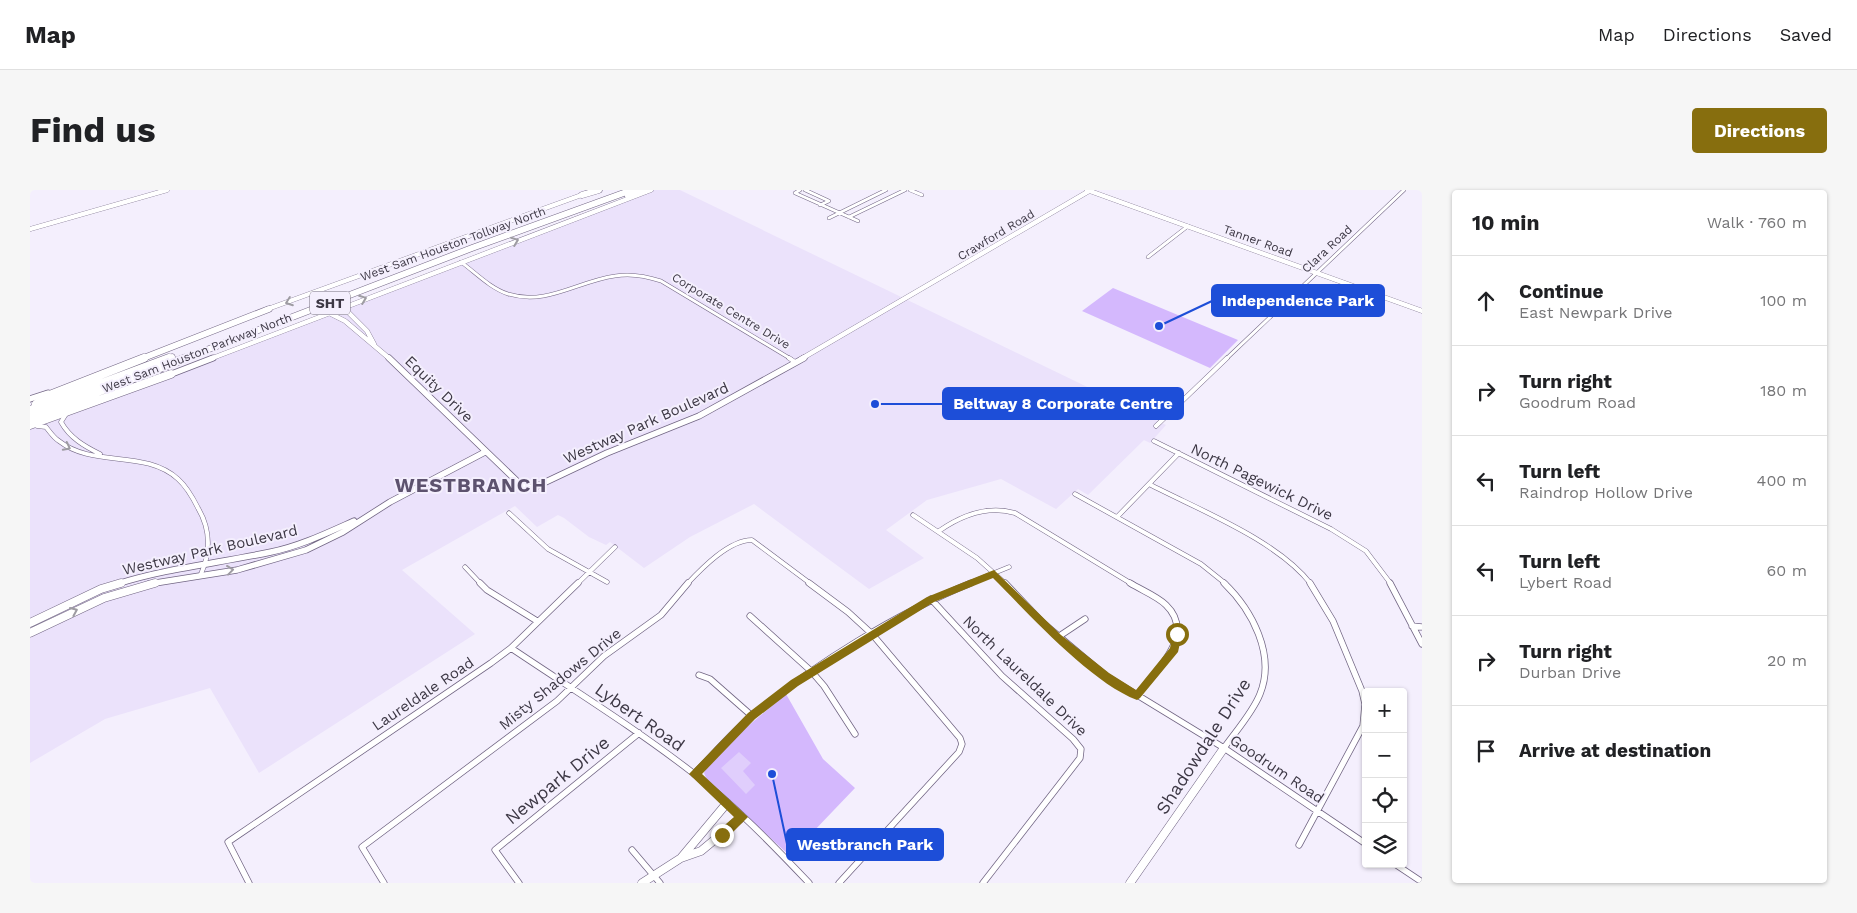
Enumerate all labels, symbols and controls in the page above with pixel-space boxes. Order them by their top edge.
text: Map [25,21,76,49]
text: Map [1598,24,1635,45]
text: Directions [1663,24,1752,45]
text: Saved [1780,24,1832,45]
button: Directions [1692,108,1827,153]
text: Find us [30,109,156,151]
street label: West Sam Houston Tollway North [359,204,547,284]
street label: Crawford Road [955,207,1037,263]
text: 10 min [1472,210,1539,235]
text: Walk · 760 m [1707,213,1807,232]
street label: Tanner Road [1221,222,1295,260]
street label: Clara Road [1299,222,1355,276]
one-way arrow [510,237,518,247]
street label: Corporate Centre Drive [669,270,793,352]
text: Continue [1519,280,1603,303]
callout: Independence Park [1212,285,1384,316]
icon: ahead [1472,287,1500,315]
text: Independence Park [1222,291,1374,310]
text: 100 m [1760,291,1807,310]
road number: SHT [310,292,350,315]
one-way arrow [358,295,367,306]
one-way arrow [286,296,294,306]
text: East Newpark Drive [1519,303,1672,322]
street label: West Sam Houston Parkway North [100,310,294,396]
street label: Equity Drive [401,352,477,426]
text: Turn right [1519,370,1612,393]
icon: right [1472,377,1500,405]
street label: Westway Park Boulevard [560,378,732,468]
text: 180 m [1760,381,1807,400]
callout: Beltway 8 Corporate Centre [943,388,1183,419]
text: Goodrum Road [1519,393,1636,412]
text: Beltway 8 Corporate Centre [953,394,1173,413]
street label: North Pagewick Drive [1188,440,1336,524]
one-way arrow [61,441,70,451]
text: Turn left [1519,460,1600,483]
icon: left [1472,467,1500,495]
text: 400 m [1757,471,1807,490]
district label: WESTBRANCH [395,473,547,497]
text: Raindrop Hollow Drive [1519,483,1693,502]
street label: Westway Park Boulevard [121,521,299,579]
text: Turn left [1519,550,1600,573]
icon: left [1472,557,1500,585]
text: 60 m [1767,561,1807,580]
one-way arrow [226,565,234,576]
text: Lybert Road [1519,573,1612,592]
one-way arrow [69,607,78,618]
street label: North Laureldale Drive [959,612,1091,740]
route start [1166,623,1189,646]
street label: Misty Shadows Drive [495,624,625,734]
text: Turn right [1519,640,1612,663]
icon: right [1472,647,1500,675]
text: 20 m [1767,651,1807,670]
street label: Laureldale Road [369,653,477,735]
text: Durban Drive [1519,663,1621,682]
street label: Shadowdale Drive [1151,674,1255,818]
street label: Lybert Road [591,678,689,756]
map controls [1362,688,1407,868]
button: + [1362,688,1407,733]
street label: Goodrum Road [1227,731,1327,807]
street label: Newpark Drive [501,732,613,828]
button: − [1362,733,1407,778]
icon: arrive [1472,737,1500,765]
text: Arrive at destination [1519,739,1711,762]
button: locate [1362,778,1407,823]
button: layers [1362,823,1407,868]
route end [711,824,734,847]
callout: Westbranch Park [787,829,943,860]
text: Westbranch Park [797,835,933,854]

